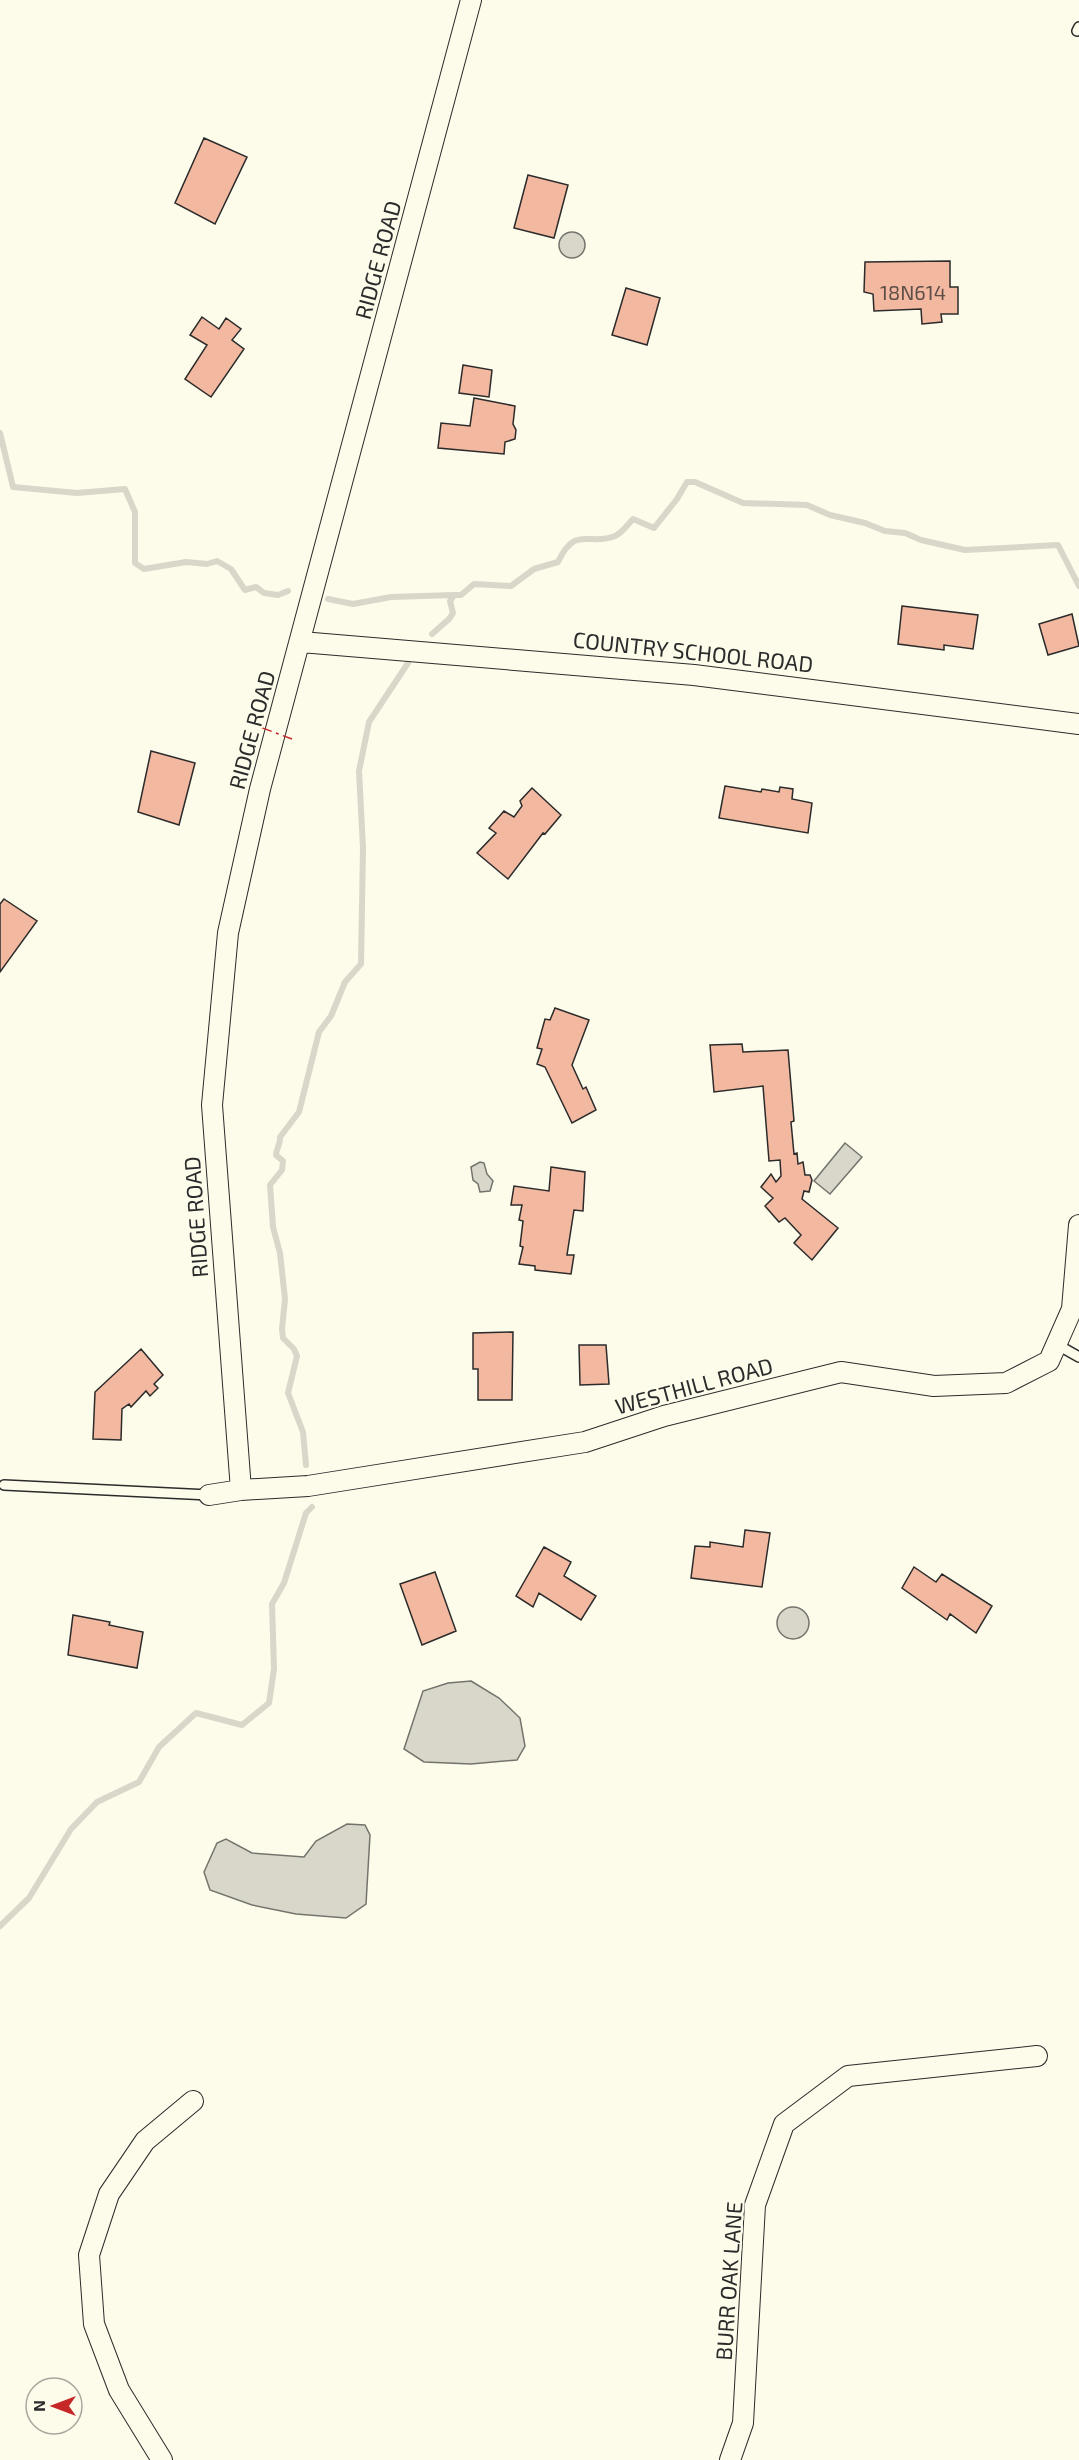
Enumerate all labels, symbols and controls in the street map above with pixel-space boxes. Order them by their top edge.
street label: RIDGE ROAD [349,198,405,322]
house number: 18N614 [880,280,946,304]
street label: COUNTRY SCHOOL ROAD [572,625,814,677]
street label: RIDGE ROAD [223,668,279,792]
street label: RIDGE ROAD [178,1156,212,1279]
street label: WESTHILL ROAD [612,1351,775,1419]
street label: BURR OAK LANE [709,2201,747,2361]
north arrow [24,2376,84,2436]
text: N [29,2400,48,2412]

